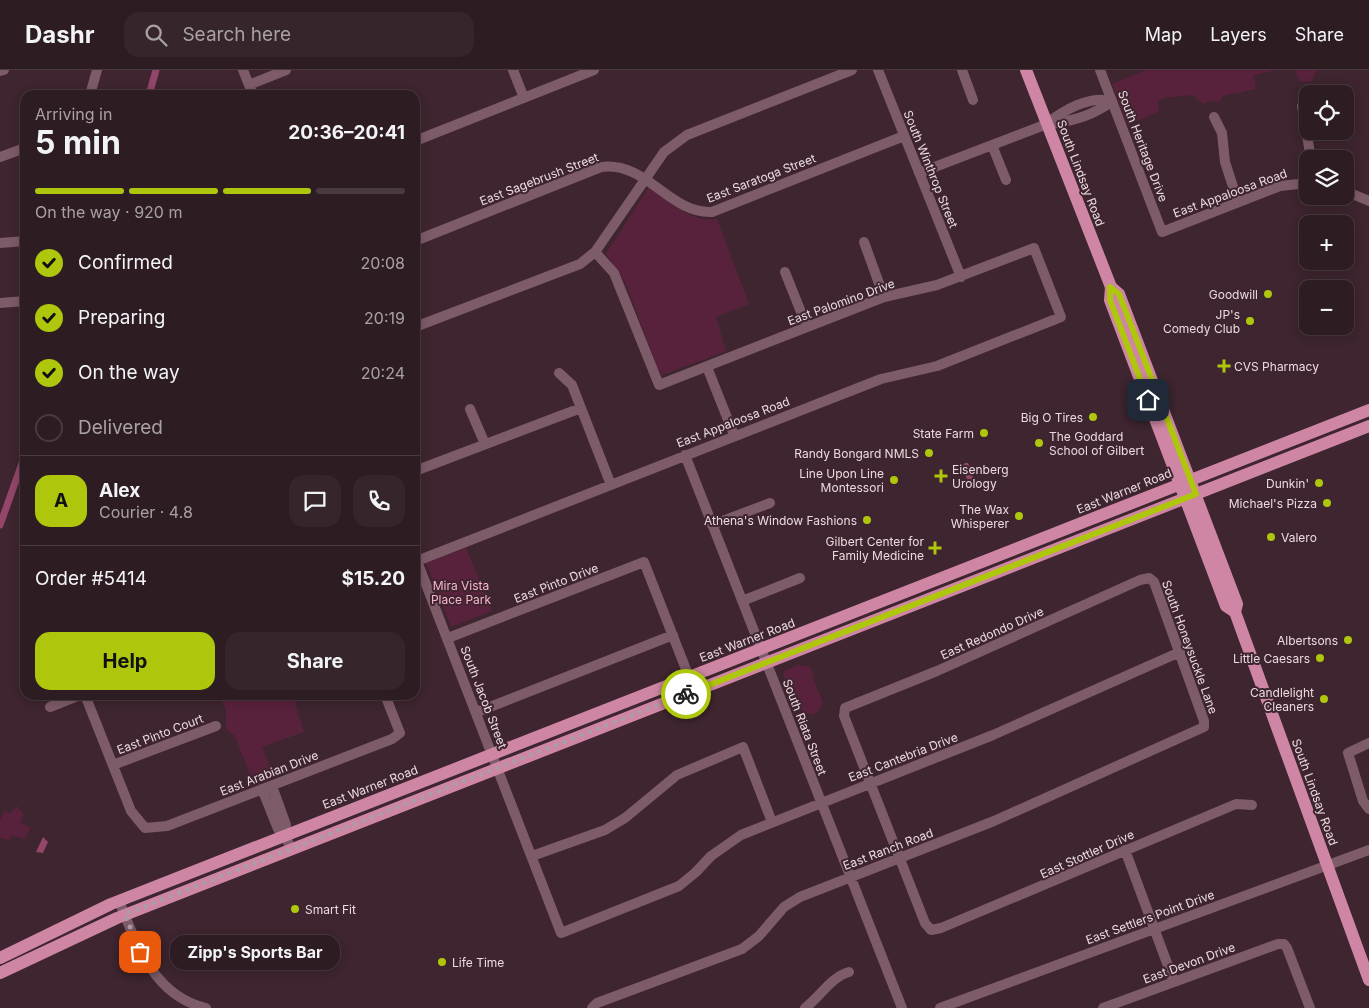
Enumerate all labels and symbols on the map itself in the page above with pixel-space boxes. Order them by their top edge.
street label: South Heritage Drive [1115,88,1171,204]
street label: South Winthrop Street [901,108,961,230]
street label: South Lindsay Road [1054,118,1108,228]
street label: East Sagebrush Street [477,149,601,209]
street label: East Saratoga Street [704,150,818,206]
street label: East Appaloosa Road [1171,165,1289,221]
street label: East Palomino Drive [785,276,897,328]
place label: Goodwill [1209,287,1258,302]
marker: Goodwill [1262,288,1274,300]
place label: JP's Comedy Club [1163,307,1240,336]
marker: JP's Comedy Club [1244,315,1256,327]
place label: CVS Pharmacy [1234,359,1319,374]
marker: CVS Pharmacy [1218,360,1230,372]
pin [1127,379,1169,421]
street label: East Appaloosa Road [674,393,792,451]
place label: Big O Tires [1021,410,1083,425]
marker: Big O Tires [1087,411,1099,423]
place label: State Farm [913,426,974,441]
marker: State Farm [978,427,990,439]
place label: The Goddard School of Gilbert [1049,429,1144,458]
marker: The Goddard School of Gilbert [1033,437,1045,449]
place label: Randy Bongard NMLS [794,446,919,461]
marker: Randy Bongard NMLS [923,447,935,459]
place label: Eisenberg Urology [952,462,1009,491]
street label: East Warner Road [1074,465,1174,517]
place label: Line Upon Line Montessori [799,466,884,495]
marker: Eisenberg Urology [934,469,948,483]
marker: Line Upon Line Montessori [888,474,900,486]
place label: Dunkin' [1266,476,1309,491]
marker: Dunkin' [1313,477,1325,489]
place label: Michael's Pizza [1229,496,1317,511]
marker: Michael's Pizza [1321,497,1333,509]
place label: The Wax Whisperer [951,502,1009,531]
marker: The Wax Whisperer [1013,510,1025,522]
place label: Athena's Window Fashions [704,513,857,528]
marker: Athena's Window Fashions [861,514,873,526]
place label: Valero [1281,530,1317,545]
marker: Valero [1265,531,1277,543]
place label: Gilbert Center for Family Medicine [826,534,924,563]
marker: Gilbert Center for Family Medicine [928,541,942,555]
street label: East Pinto Drive [512,560,600,606]
park label: Mira Vista Place Park [431,578,492,607]
street label: South Honeysuckle Lane [1159,578,1221,716]
street label: East Redondo Drive [938,603,1046,663]
street label: East Warner Road [697,615,797,665]
place label: Albertsons [1277,633,1338,648]
marker: Albertsons [1342,634,1354,646]
street label: South Jacob Street [458,644,510,750]
place label: Little Caesars [1233,651,1310,666]
marker: Little Caesars [1314,652,1326,664]
courier [661,669,711,719]
street label: South Riata Street [780,677,830,777]
place label: Candlelight Cleaners [1250,685,1314,714]
marker: Candlelight Cleaners [1318,693,1330,705]
street label: East Pinto Court [115,711,205,757]
street label: East Cantebria Drive [846,729,960,785]
street label: South Lindsay Road [1289,737,1341,847]
street label: East Arabian Drive [218,747,320,799]
street label: East Warner Road [320,762,420,812]
street label: East Ranch Road [841,825,935,873]
street label: East Stottler Drive [1038,827,1136,881]
street label: East Settlers Point Drive [1084,887,1216,947]
place label: Smart Fit [305,902,356,917]
marker: Smart Fit [289,903,301,915]
pin [119,931,161,973]
callout: Zipp's Sports Bar [170,934,340,970]
street label: East Devon Drive [1141,939,1237,987]
place label: Life Time [452,955,504,970]
marker: Life Time [436,956,448,968]

